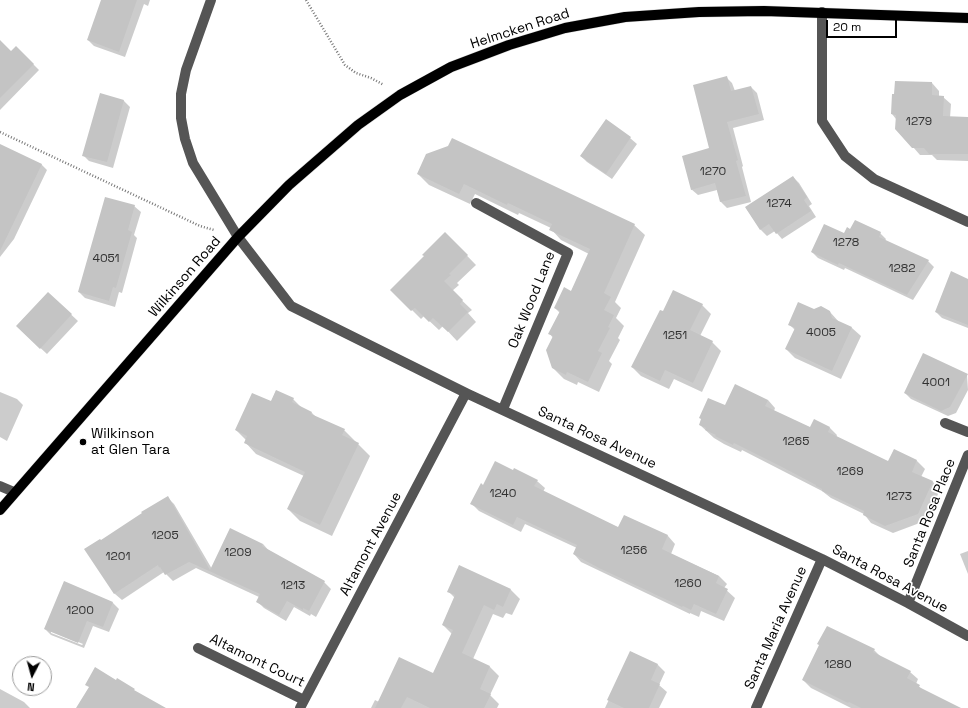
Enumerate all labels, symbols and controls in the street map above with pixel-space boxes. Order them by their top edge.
street label: Helmcken Road [468,5,572,53]
scale bar [828,12,899,38]
text: 20 m [833,19,861,35]
house number: 1279 [906,115,932,129]
house number: 1270 [700,165,726,179]
house number: 1274 [766,197,792,211]
street label: Wilkinson Road [145,233,225,321]
house number: 1278 [833,236,859,250]
street label: Oak Wood Lane [505,249,559,351]
house number: 4051 [92,252,120,266]
house number: 1282 [889,262,915,276]
house number: 4005 [806,326,836,340]
house number: 1251 [663,329,687,343]
house number: 4001 [922,376,950,390]
street label: Santa Rosa Avenue [535,403,659,473]
place label: Wilkinson at Glen Tara [91,426,170,458]
house number: 1265 [783,435,809,449]
marker: Wilkinson at Glen Tara [78,437,88,447]
street label: Santa Rosa Place [901,456,959,570]
house number: 1269 [837,465,863,479]
house number: 1240 [489,487,517,501]
street label: Altamont Avenue [337,489,405,599]
house number: 1273 [886,490,912,504]
house number: 1205 [151,529,179,543]
street label: Santa Rosa Avenue [829,541,951,617]
house number: 1256 [621,544,647,558]
house number: 1209 [224,546,252,560]
house number: 1201 [106,550,130,564]
street label: Santa Maria Avenue [741,564,811,692]
house number: 1260 [674,577,702,591]
house number: 1213 [281,579,305,593]
house number: 1200 [66,604,94,618]
street label: Altamont Court [207,631,307,691]
north arrow [12,656,52,696]
house number: 1280 [824,658,852,672]
text: N [26,680,35,694]

